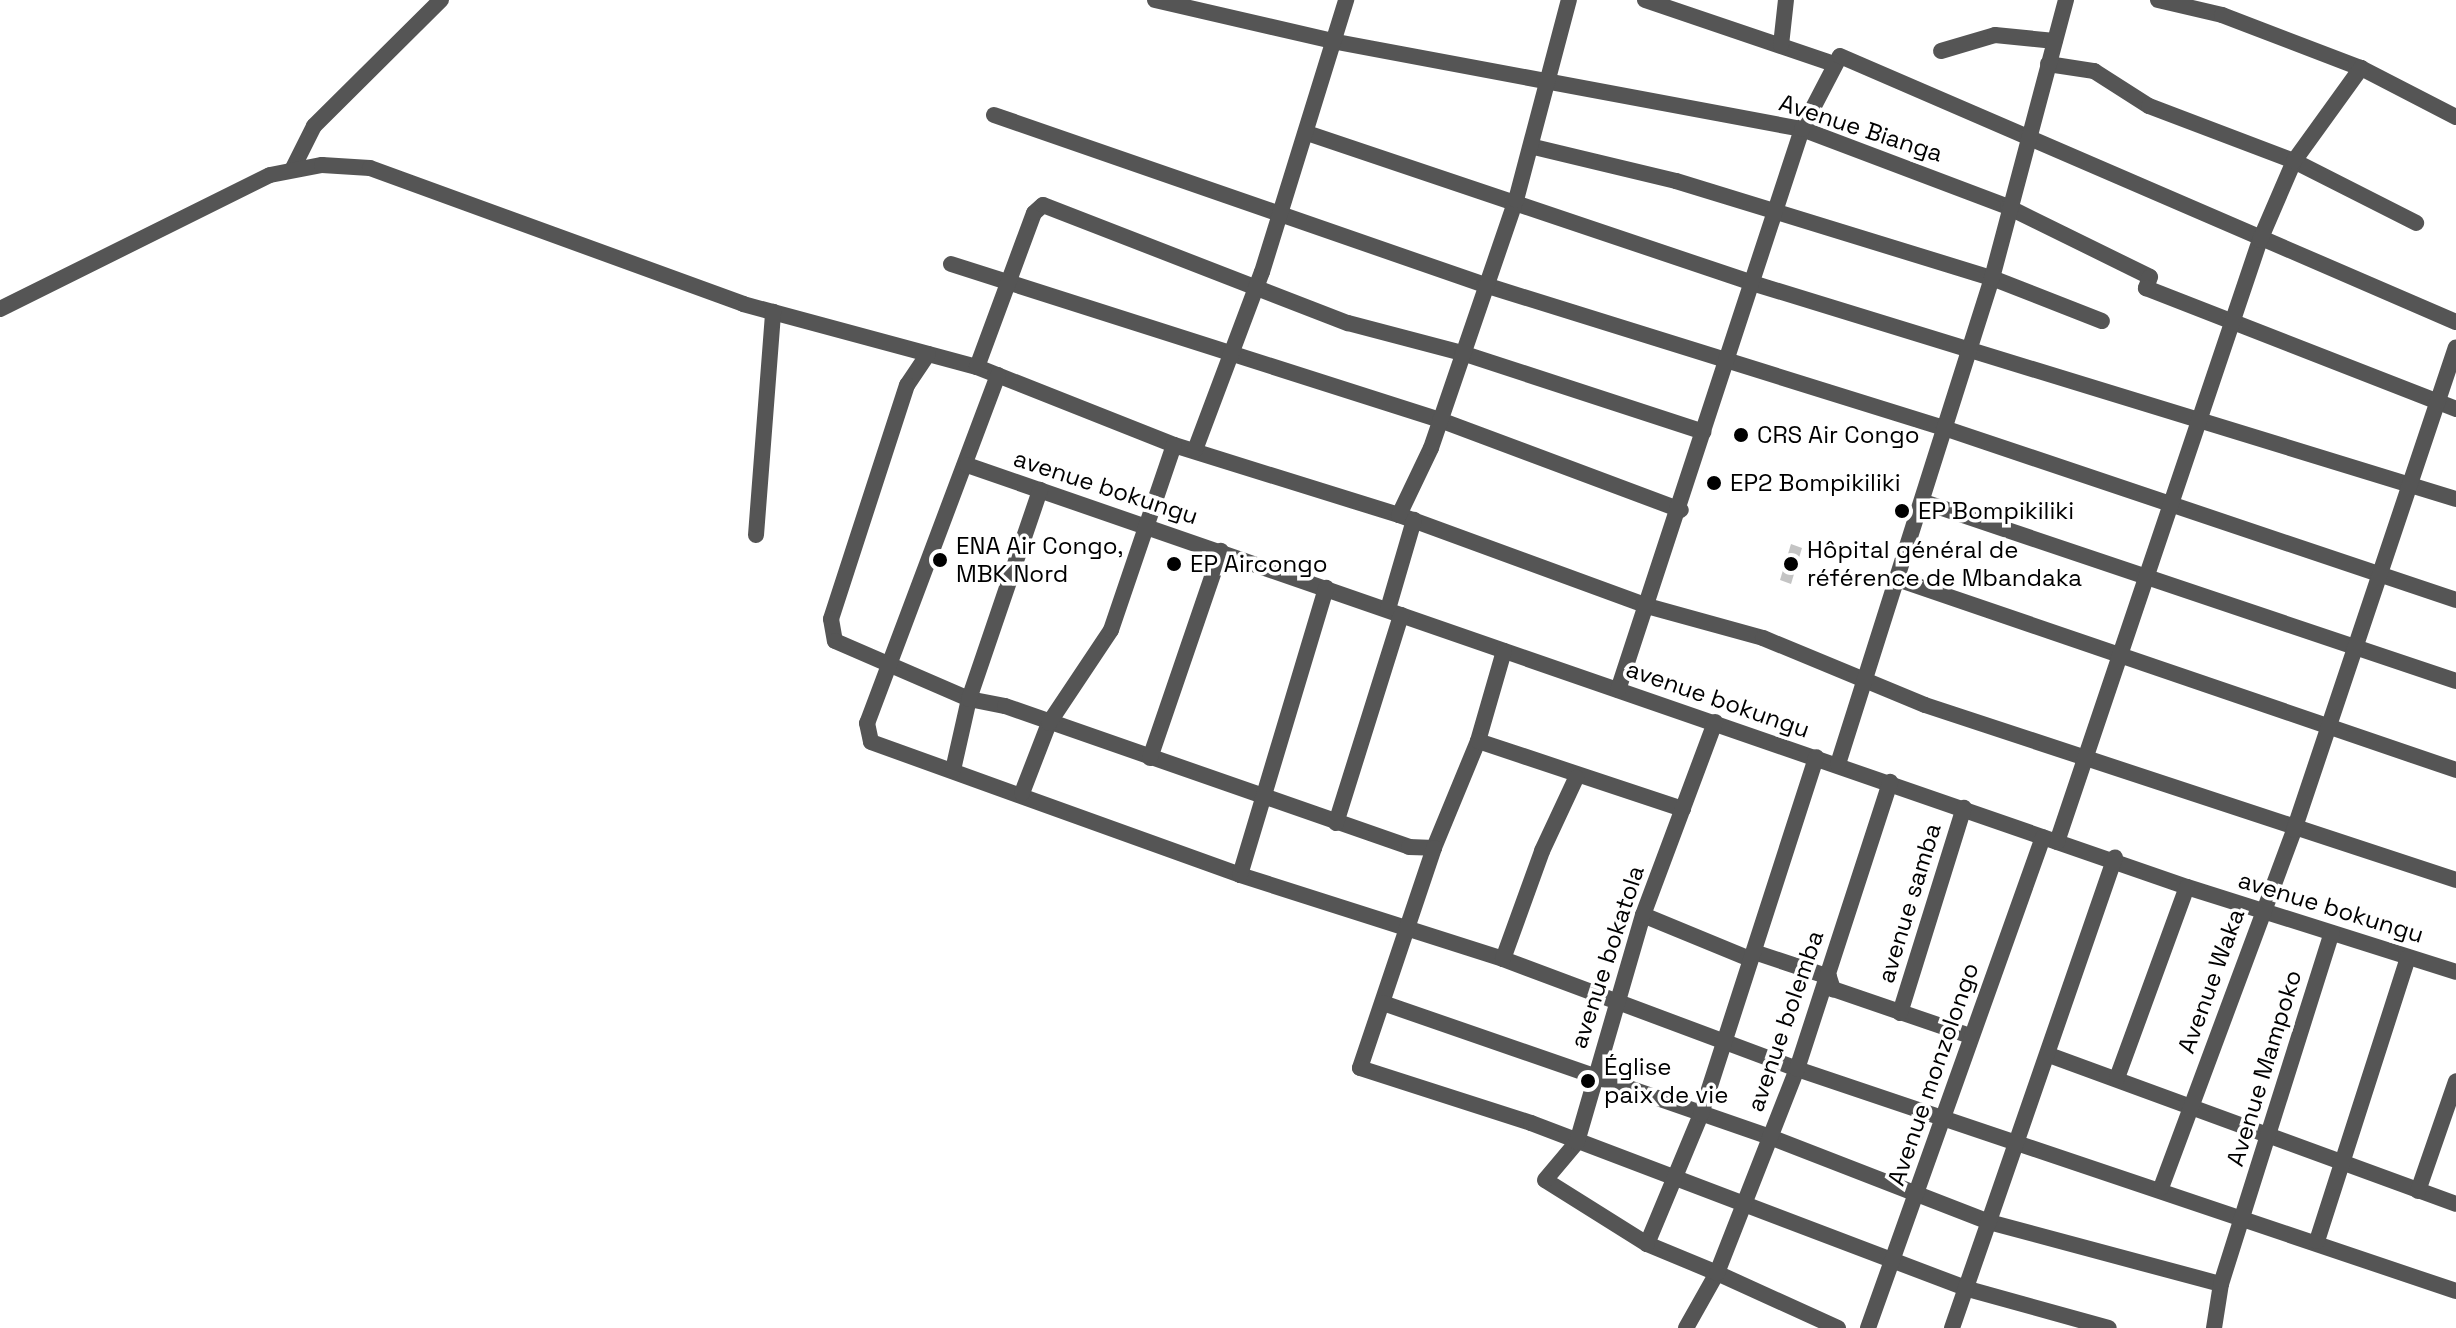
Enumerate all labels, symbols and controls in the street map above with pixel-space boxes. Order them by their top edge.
street label: Avenue Bianga [1776,88,1946,168]
place label: CRS Air Congo [1757,421,1920,449]
marker: CRS Air Congo [1732,426,1750,444]
street label: avenue bokungu [1010,444,1202,530]
place label: EP2 Bompikiliki [1730,469,1901,497]
marker: EP2 Bompikiliki [1705,474,1723,492]
place label: EP Bompikiliki [1918,497,2074,525]
marker: EP Bompikiliki [1893,502,1911,520]
place label: ENA Air Congo, MBK Nord [956,532,1124,588]
place label: Hôpital général de référence de Mbandaka [1807,536,2082,592]
place label: EP Aircongo [1190,550,1328,578]
marker: ENA Air Congo, MBK Nord [931,551,949,569]
marker: EP Aircongo [1165,555,1183,573]
marker: Hôpital général de référence de Mbandaka [1782,555,1800,573]
street label: avenue bokungu [1622,654,1814,744]
street label: avenue samba [1871,820,1947,986]
street label: avenue bokatola [1564,862,1650,1052]
street label: avenue bokungu [2235,865,2427,949]
street label: Avenue Waka [2171,905,2251,1057]
street label: avenue bolemba [1741,927,1829,1115]
street label: Avenue monzolongo [1881,959,1985,1189]
street label: Avenue Mampoko [2220,966,2308,1170]
place label: Église paix de vie [1604,1053,1728,1109]
marker: Église paix de vie [1579,1072,1597,1090]

